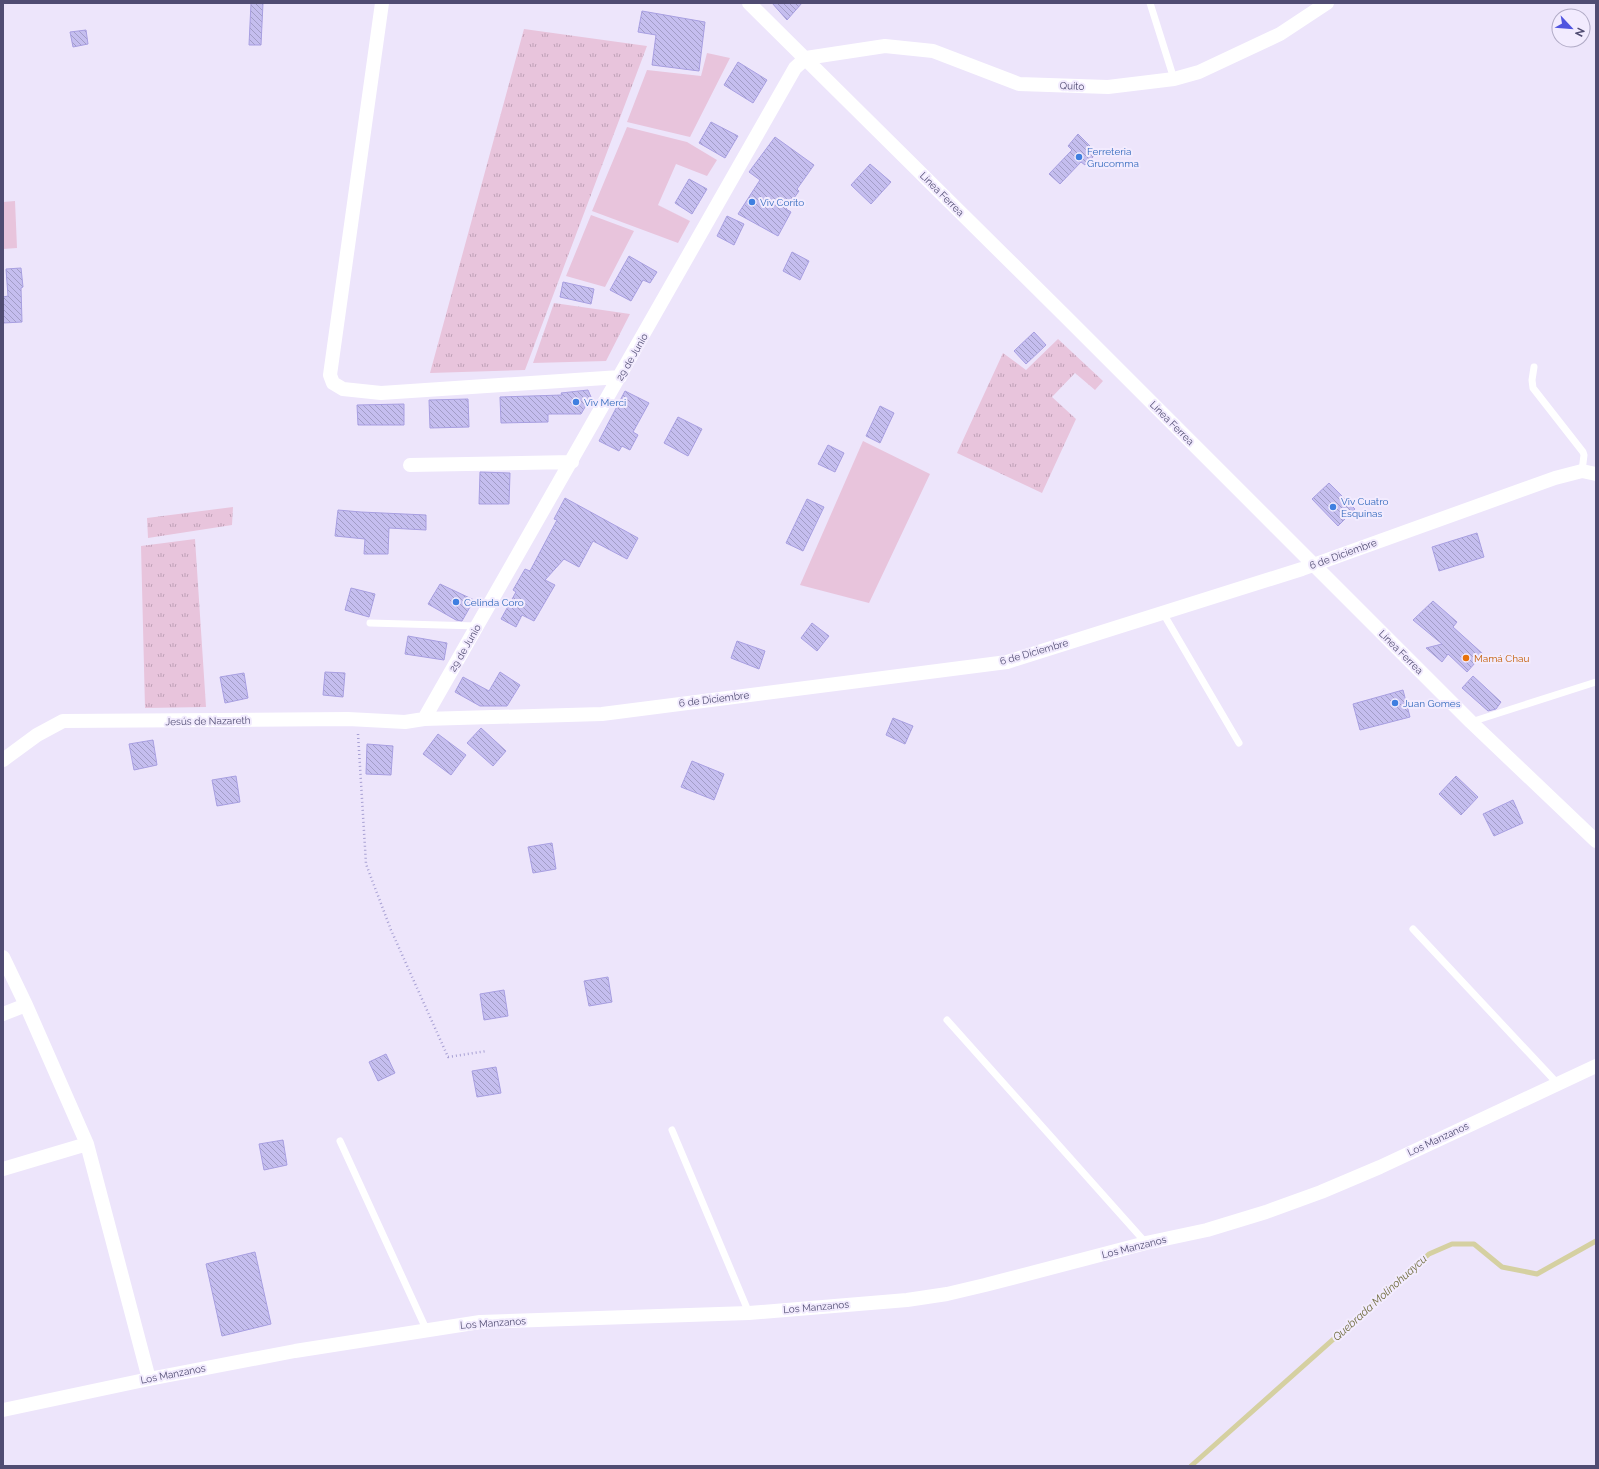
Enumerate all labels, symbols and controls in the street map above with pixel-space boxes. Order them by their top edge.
north arrow [1551,8,1591,48]
text: N [1572,26,1587,39]
street label: Quito [1059,80,1085,92]
place label: Ferreteria Grucomma [1087,146,1139,169]
marker: Ferreteria Grucomma [1074,152,1084,162]
street label: Linea Ferrea [918,170,966,218]
marker: Viv Corito [747,197,757,207]
place label: Viv Corito [760,197,804,208]
street label: 29 de Junio [614,331,650,383]
marker: Viv Merci [571,397,581,407]
place label: Viv Merci [584,397,626,408]
street label: Linea Ferrea [1148,399,1196,447]
place label: Viv Cuatro Esquinas [1341,496,1388,519]
marker: Viv Cuatro Esquinas [1328,502,1338,512]
street label: 6 de Diciembre [1308,537,1378,571]
marker: Celinda Coro [451,597,461,607]
place label: Celinda Coro [464,597,524,608]
street label: 29 de Junio [447,622,483,674]
street label: Linea Ferrea [1377,628,1425,676]
street label: 6 de Diciembre [999,637,1070,667]
marker: Mamá Chau [1461,653,1471,663]
place label: Mamá Chau [1474,653,1530,664]
street label: 6 de Diciembre [678,689,750,709]
marker: Juan Gomes [1390,698,1400,708]
place label: Juan Gomes [1403,698,1461,709]
street label: Jesús de Nazareth [165,715,251,727]
street label: Los Manzanos [1406,1120,1470,1158]
street label: Los Manzanos [1101,1234,1168,1260]
water label: Quebrada Molinohuaycu [1330,1252,1430,1344]
street label: Los Manzanos [783,1299,850,1315]
street label: Los Manzanos [460,1315,526,1331]
street label: Los Manzanos [140,1362,207,1386]

